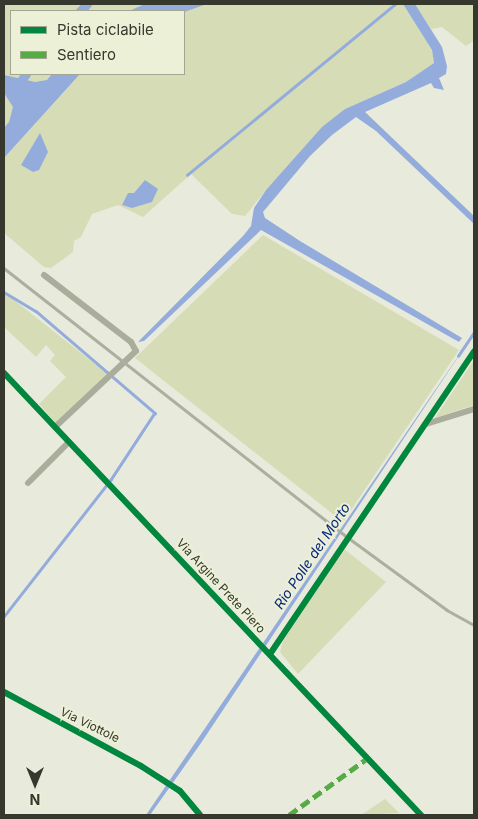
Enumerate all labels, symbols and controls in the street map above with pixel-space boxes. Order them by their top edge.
legend [10,10,185,75]
text: Pista ciclabile [57,20,154,39]
text: Sentiero [57,45,116,64]
water label: Rio Polle del Morto [270,500,354,612]
street label: Via Argine Prete Piero [173,536,269,636]
street label: Via Viottole [58,704,122,746]
north arrow [10,759,60,809]
text: N [30,791,40,808]

